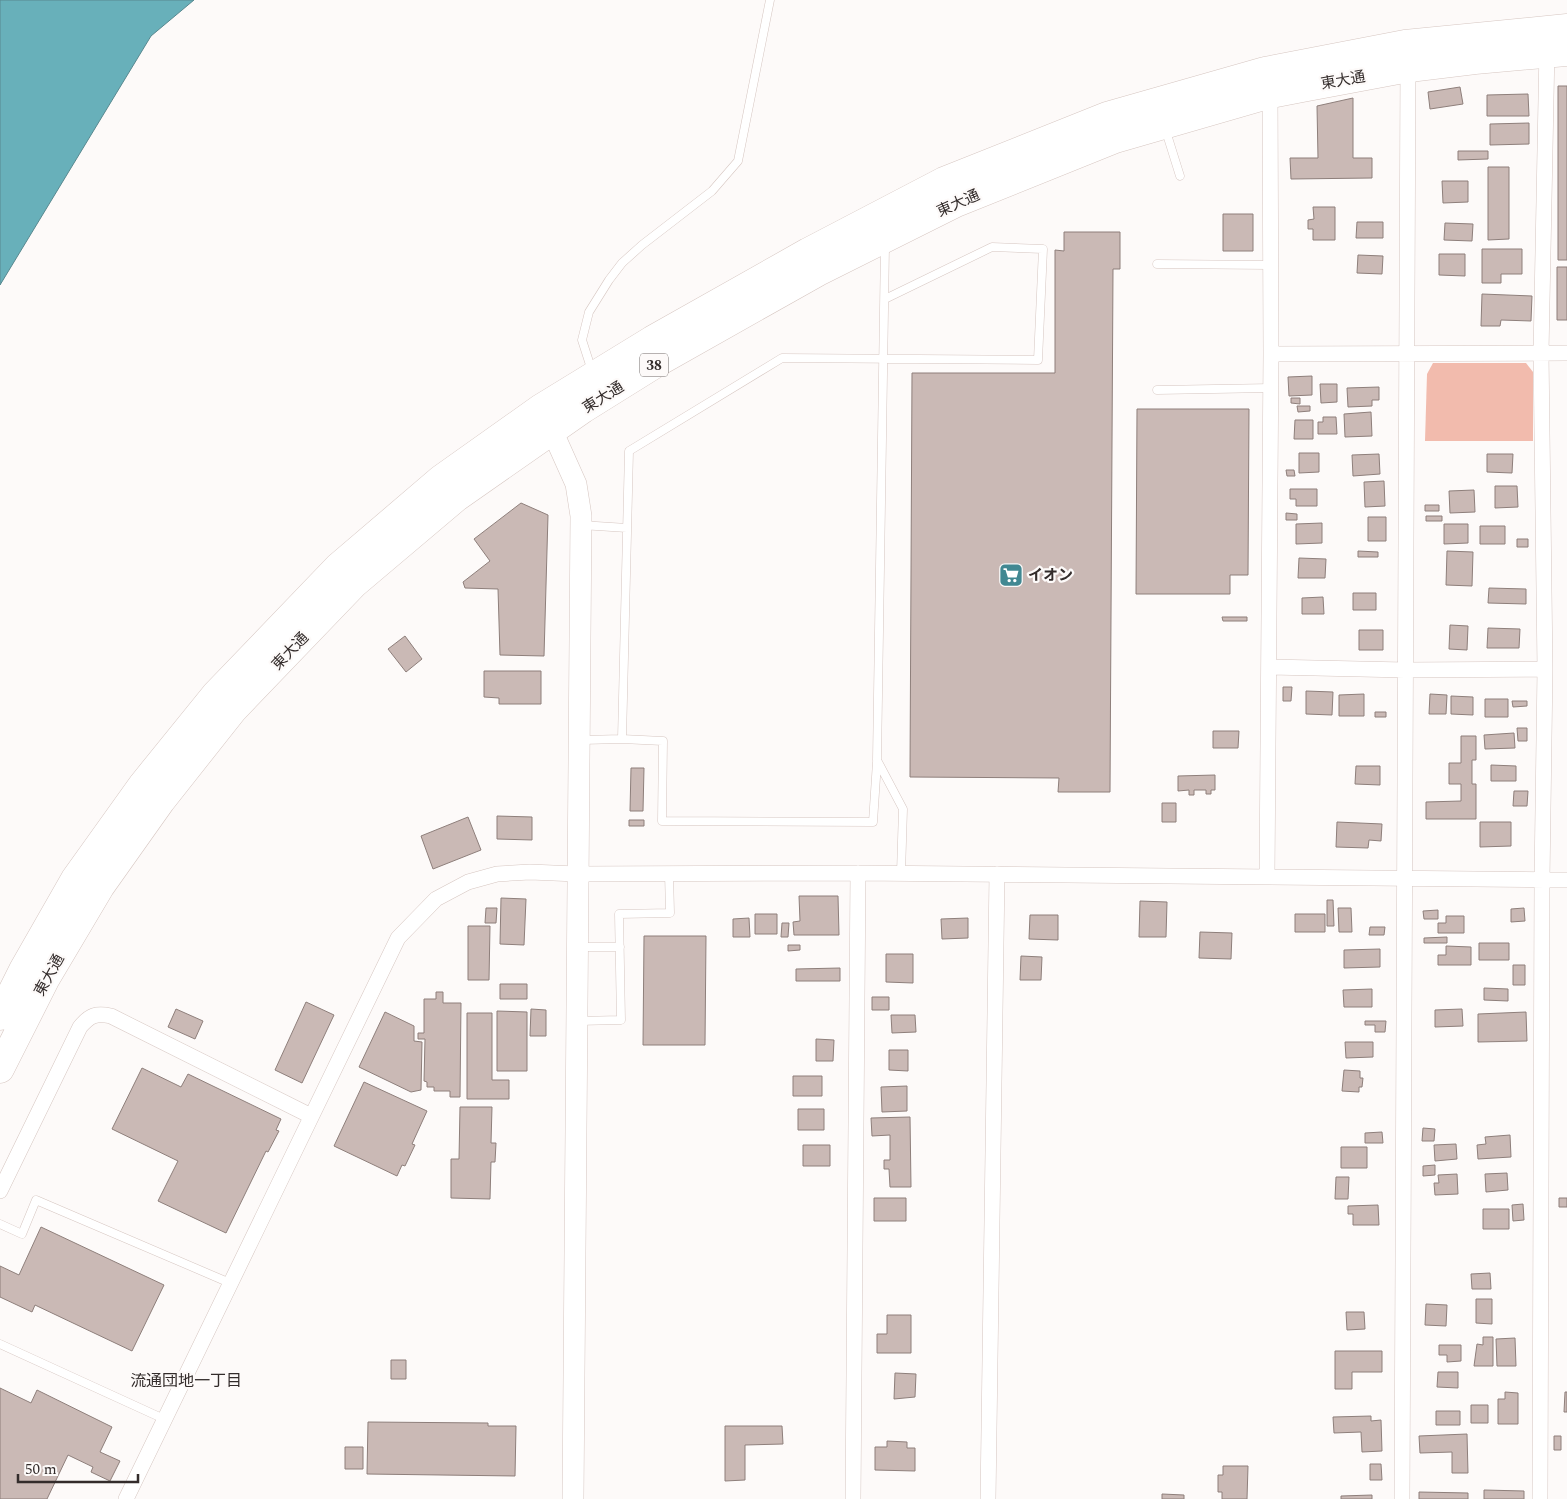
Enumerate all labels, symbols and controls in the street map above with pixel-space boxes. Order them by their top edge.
street label: 東大通 [1319,65,1367,96]
street label: 東大通 [933,184,983,223]
road number: 38 [640,354,668,376]
street label: 東大通 [578,376,628,419]
supermarket icon: イオン [998,562,1024,588]
place label: イオン [1028,564,1073,587]
street label: 東大通 [266,627,314,676]
street label: 東大通 [28,950,70,1001]
district label: 流通団地一丁目 [130,1369,242,1393]
scale bar [18,1452,138,1484]
text: 50 m [25,1458,57,1481]

